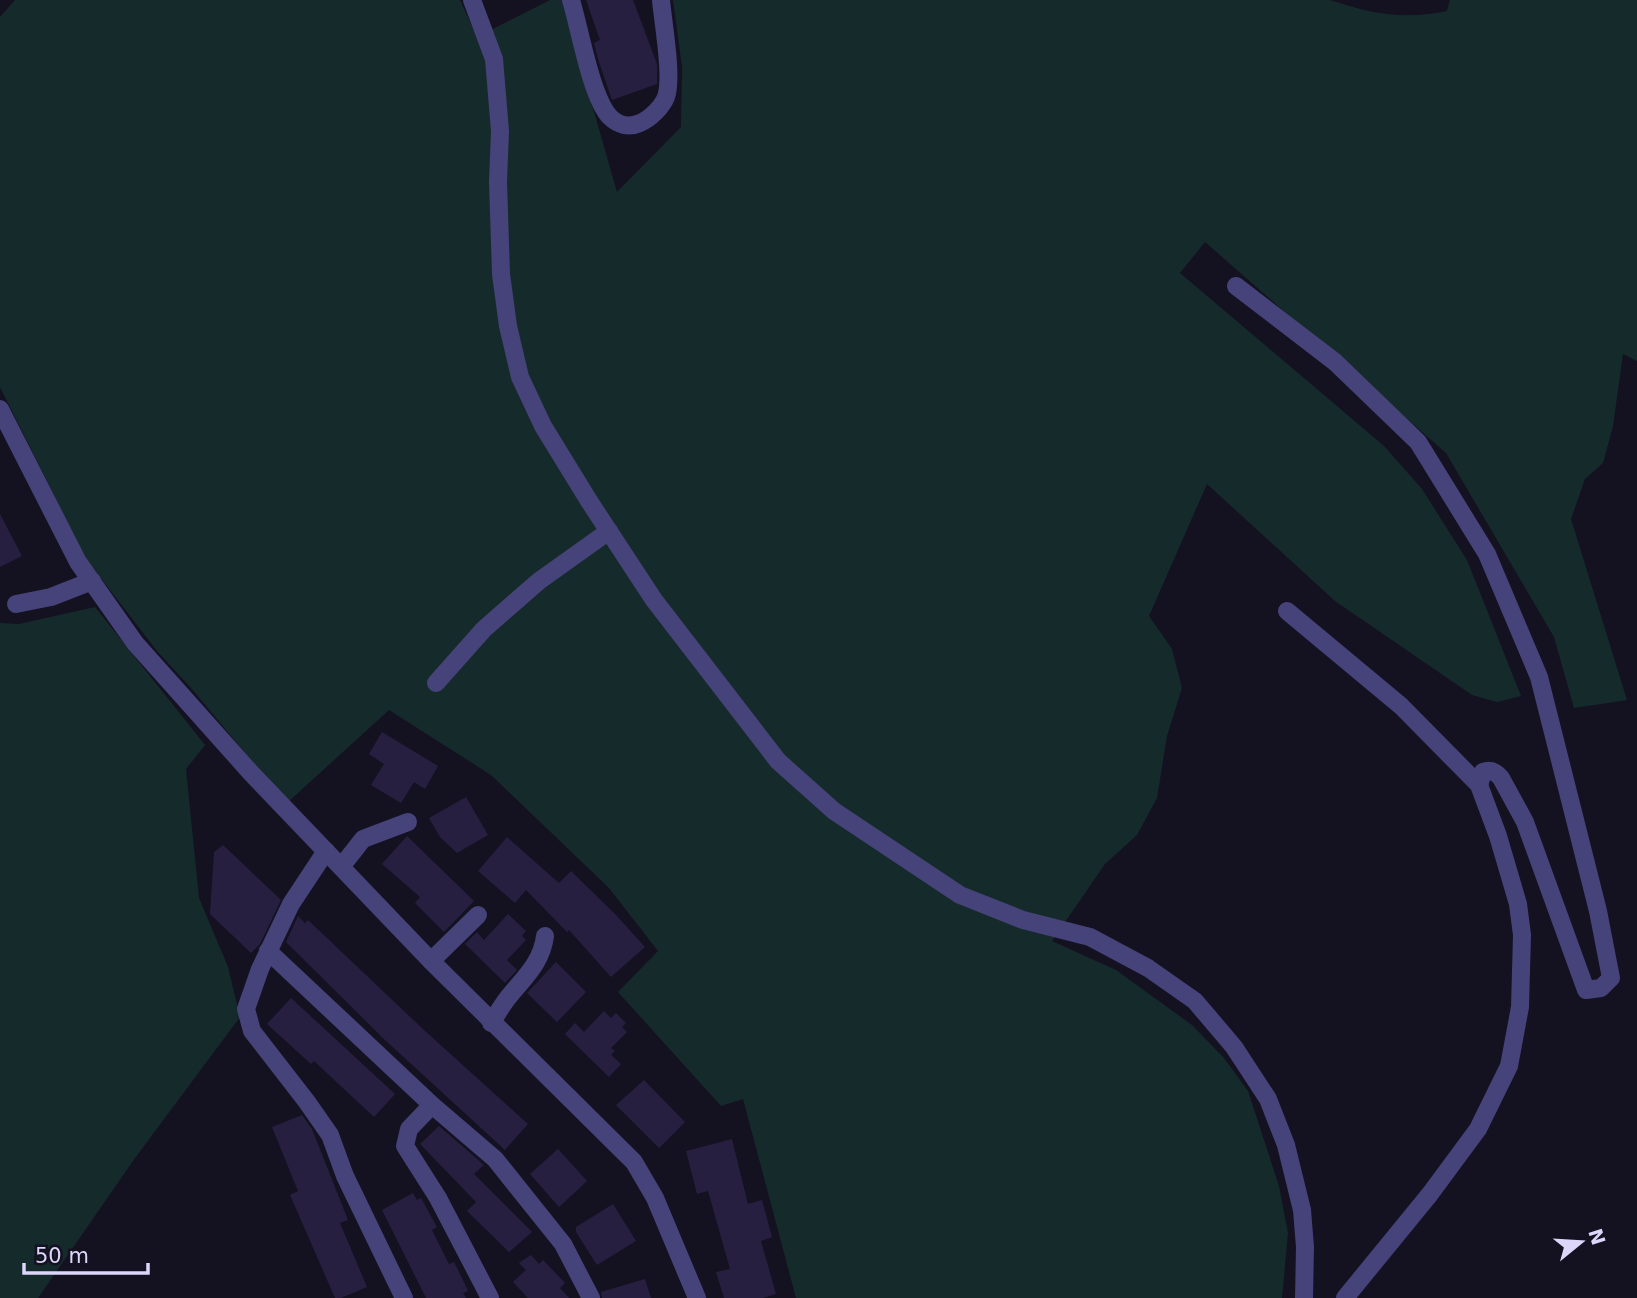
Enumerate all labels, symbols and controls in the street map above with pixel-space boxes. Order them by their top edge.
north arrow [1546,1207,1616,1277]
text: N [1584,1226,1610,1248]
scale bar [24,1232,149,1276]
text: 50 m [35,1244,89,1268]

